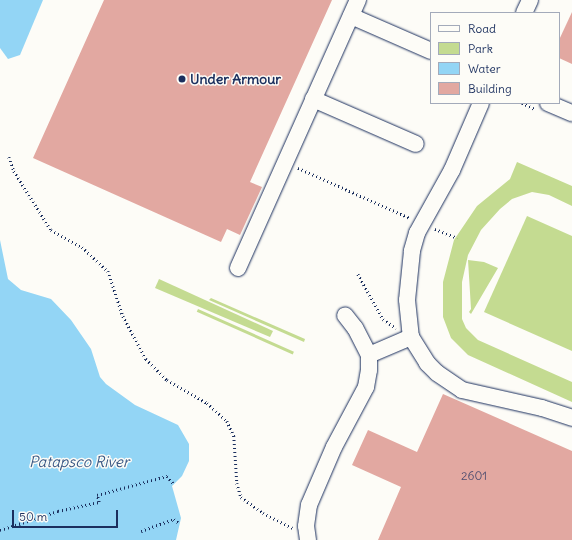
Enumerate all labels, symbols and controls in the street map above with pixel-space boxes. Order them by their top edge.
legend [430,12,560,104]
text: Road [468,21,496,36]
text: Park [468,41,493,56]
text: Water [468,61,501,76]
place label: Under Armour [190,71,281,87]
marker: Under Armour [177,74,187,84]
text: Building [468,81,512,96]
water label: Patapsco River [29,453,129,471]
house number: 2601 [461,469,487,483]
scale bar [14,502,120,528]
text: 50 m [19,509,47,524]

